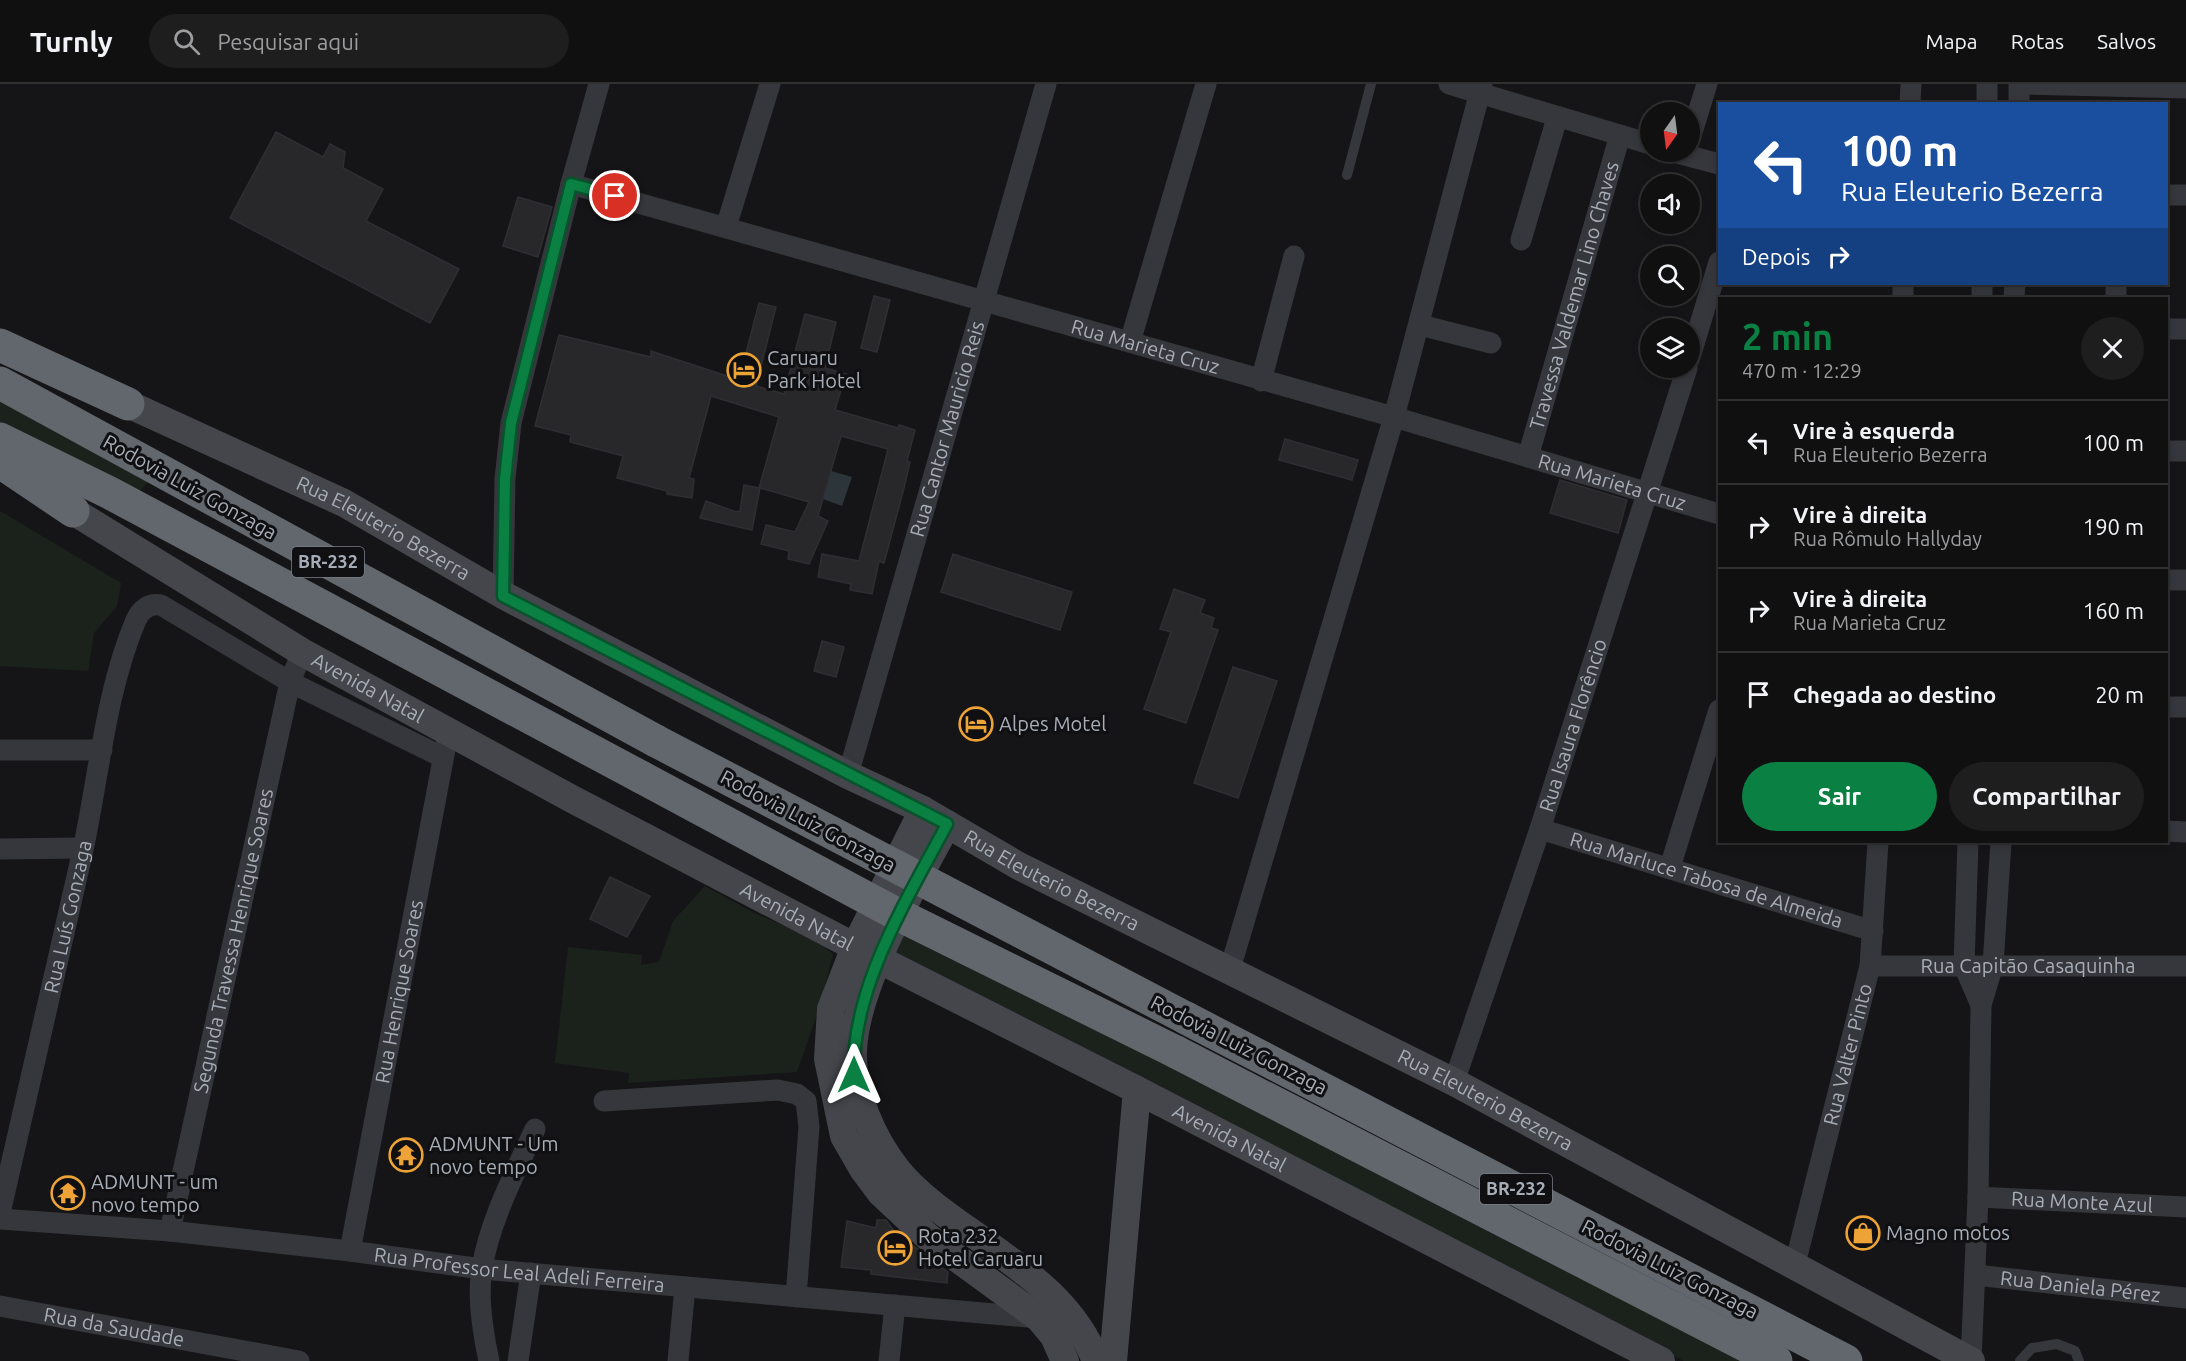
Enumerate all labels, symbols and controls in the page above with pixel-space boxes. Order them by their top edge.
search box [149,14,569,68]
icon: search [170,25,203,58]
text: Turnly [30,26,113,57]
text: Pesquisar aqui [218,29,359,54]
text: Mapa [1926,29,1978,53]
text: Rotas [2011,29,2064,53]
text: Salvos [2097,29,2156,53]
north arrow [1640,102,1700,162]
map controls [1640,102,1700,378]
icon: left [1742,126,1820,204]
text: 100 m [1841,127,1958,174]
street label: Travessa Valdemar Lino Chaves [1524,159,1623,432]
pin [589,170,640,221]
button: sound [1640,174,1700,234]
text: Rua Eleuterio Bezerra [1841,176,2104,206]
icon: arrive [598,179,631,212]
icon: right [1822,240,1855,273]
text: Depois [1742,244,1810,269]
button: search [1640,246,1700,306]
street label: Rua Marieta Cruz [1069,314,1222,378]
text: 2 min [1742,316,1833,357]
button: close [2081,317,2144,380]
street label: Rua Cantor Mauricio Reis [905,318,989,539]
button: layers [1640,318,1700,378]
place label: Caruaru Park Hotel [767,346,861,392]
hotel icon: Caruaru Park Hotel [726,352,762,388]
text: 470 m · 12:29 [1742,359,1862,382]
text: Vire à esquerda [1793,418,1955,443]
icon: left [1742,426,1775,459]
street label: Rodovia Luiz Gonzaga [99,429,281,544]
text: 100 m [2083,430,2144,455]
text: Rua Eleuterio Bezerra [1793,443,1987,466]
street label: Rua Marieta Cruz [1536,449,1689,515]
street label: Rua Eleuterio Bezerra [293,471,474,584]
text: Vire à direita [1793,502,1927,527]
icon: right [1742,510,1775,543]
text: 190 m [2083,514,2144,539]
text: Rua Rômulo Hallyday [1793,527,1982,550]
road number: BR-232 [292,547,364,577]
text: Vire à direita [1793,586,1927,611]
icon: right [1742,594,1775,627]
text: 160 m [2083,598,2144,623]
text: Rua Marieta Cruz [1793,611,1946,634]
street label: Rua Isaura Florêncio [1534,636,1611,815]
street label: Avenida Natal [308,648,428,727]
icon: arrive [1742,678,1775,711]
text: Chegada ao destino [1793,682,1996,707]
text: 20 m [2095,682,2144,707]
hotel icon: Alpes Motel [958,706,994,742]
place label: Alpes Motel [999,712,1106,735]
button: Sair [1742,762,1937,831]
button: Compartilhar [1949,762,2144,831]
street label: Rodovia Luiz Gonzaga [717,765,900,876]
street label: Segunda Travessa Henrique Soares [188,786,277,1095]
street label: Rua Eleuterio Bezerra [960,825,1143,935]
street label: Rua Marluce Tabosa de Almeida [1567,827,1846,932]
street label: Rua Luís Gonzaga [39,838,96,995]
street label: Avenida Natal [737,877,857,955]
street label: Rua Henrique Soares [370,898,427,1085]
street label: Rua Capitão Casaquinha [1921,954,2135,977]
street label: Rua Valter Pinto [1818,981,1876,1128]
street label: Rodovia Luiz Gonzaga [1147,990,1331,1099]
position arrow [822,1043,886,1107]
street label: Rua Eleuterio Bezerra [1394,1044,1577,1155]
street label: Avenida Natal [1169,1099,1290,1176]
place label: ADMUNT - Um novo tempo [429,1132,558,1178]
temple icon: ADMUNT - Um novo tempo [388,1137,424,1173]
place label: ADMUNT - um novo tempo [91,1170,218,1216]
road number: BR-232 [1480,1174,1552,1204]
temple icon: ADMUNT - um novo tempo [50,1175,86,1211]
street label: Rua Monte Azul [2010,1187,2153,1216]
street label: Rodovia Luiz Gonzaga [1578,1214,1762,1323]
shop icon: Magno motos [1845,1215,1881,1251]
place label: Magno motos [1886,1221,2010,1244]
place label: Rota 232 Hotel Caruaru [918,1224,1043,1270]
hotel icon: Rota 232 Hotel Caruaru [877,1230,913,1266]
street label: Rua Professor Leal Adeli Ferreira [373,1242,666,1296]
street label: Rua Daniela Pérez [1999,1266,2162,1306]
street label: Rua da Saudade [42,1302,186,1351]

